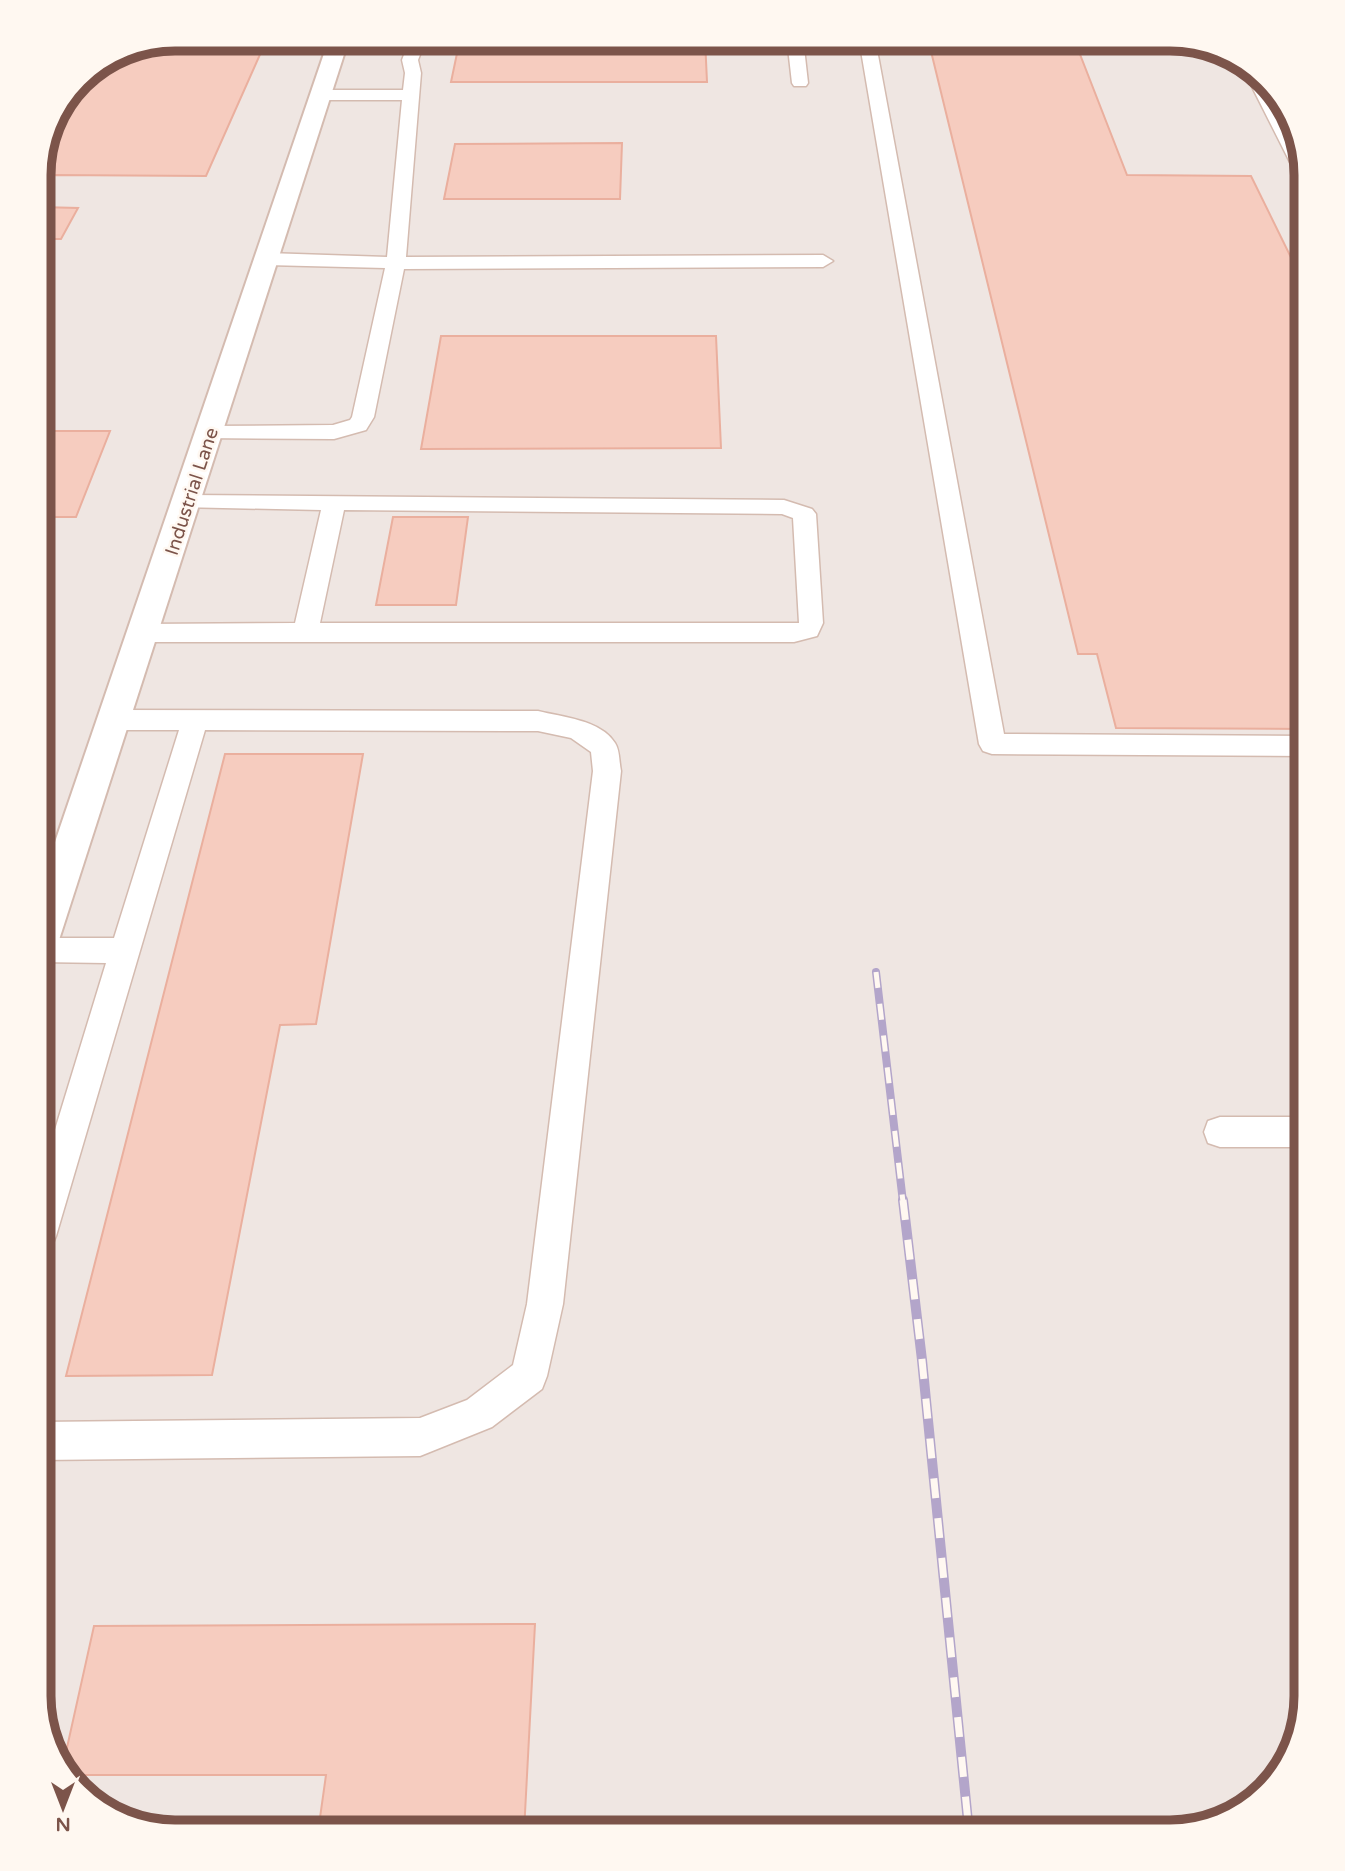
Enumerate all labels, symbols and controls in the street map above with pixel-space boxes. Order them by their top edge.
street label: Industrial Lane [161,425,223,558]
north arrow [28,1773,98,1843]
text: N [55,1813,71,1835]

